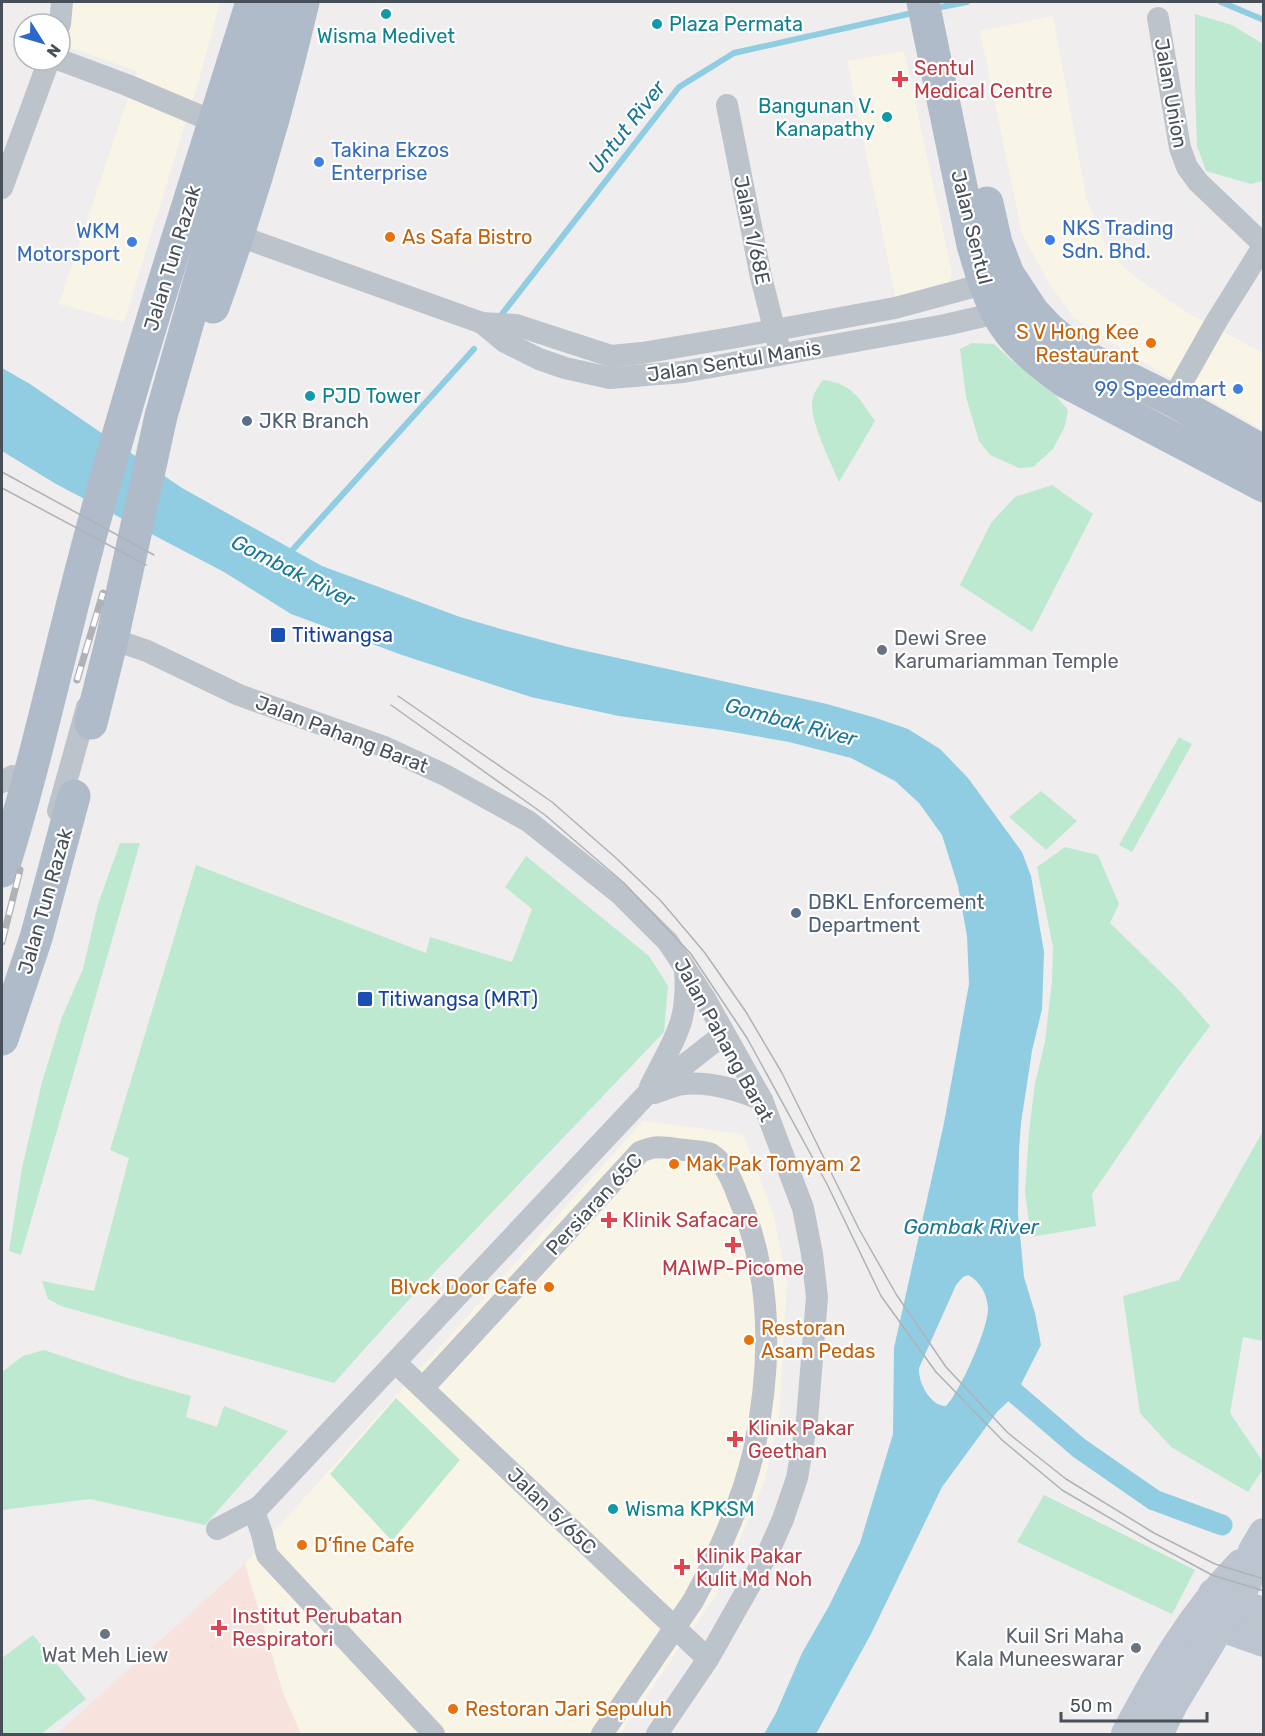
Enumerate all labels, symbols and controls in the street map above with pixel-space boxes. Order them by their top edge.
marker: Wisma Medivet [379,7,393,21]
north arrow [12,12,72,72]
place label: Plaza Permata [669,12,803,36]
marker: Plaza Permata [650,17,664,31]
place label: Wisma Medivet [317,24,455,48]
street label: Jalan Union [1150,36,1192,150]
text: N [43,40,65,61]
place label: Sentul Medical Centre [914,56,1053,103]
marker: Sentul Medical Centre [891,70,909,88]
water label: Untut River [583,74,671,178]
place label: Bangunan V. Kanapathy [758,94,875,141]
marker: Bangunan V. Kanapathy [880,110,894,124]
place label: Takina Ekzos Enterprise [331,138,449,185]
marker: Takina Ekzos Enterprise [312,155,326,169]
street label: Jalan Sentul [946,167,998,287]
street label: Jalan 1/68E [729,173,775,287]
street label: Jalan Tun Razak [138,182,206,334]
place label: NKS Trading Sdn. Bhd. [1062,216,1174,263]
place label: WKM Motorsport [17,219,120,266]
place label: As Safa Bistro [402,225,532,249]
marker: As Safa Bistro [383,230,397,244]
marker: NKS Trading Sdn. Bhd. [1043,233,1057,247]
marker: WKM Motorsport [125,235,139,249]
place label: S V Hong Kee Restaurant [1016,320,1139,367]
street label: Jalan Sentul Manis [645,335,823,387]
marker: S V Hong Kee Restaurant [1144,336,1158,350]
place label: 99 Speedmart [1094,377,1226,401]
marker: 99 Speedmart [1231,382,1245,396]
place label: PJD Tower [322,384,421,408]
marker: PJD Tower [303,389,317,403]
place label: JKR Branch [259,409,369,433]
marker: JKR Branch [240,414,254,428]
water label: Gombak River [227,529,360,613]
place label: Titiwangsa [292,623,393,647]
marker: Titiwangsa [269,626,287,644]
place label: Dewi Sree Karumariamman Temple [894,626,1119,673]
marker: Dewi Sree Karumariamman Temple [875,643,889,657]
street label: Jalan Pahang Barat [252,690,432,778]
water label: Gombak River [722,692,861,751]
street label: Jalan Tun Razak [13,825,78,977]
place label: DBKL Enforcement Department [808,890,984,937]
marker: DBKL Enforcement Department [789,906,803,920]
street label: Jalan Pahang Barat [669,954,779,1126]
place label: Titiwangsa (MRT) [378,987,538,1011]
marker: Titiwangsa (MRT) [356,990,374,1008]
street label: Persiaran 65C [541,1148,647,1260]
place label: Mak Pak Tomyam 2 [686,1152,861,1176]
marker: Mak Pak Tomyam 2 [667,1157,681,1171]
place label: Klinik Safacare [622,1208,758,1232]
marker: Klinik Safacare [600,1211,618,1229]
water label: Gombak River [903,1214,1040,1239]
marker: MAIWP-Picome [724,1236,742,1254]
place label: MAIWP-Picome [662,1256,804,1280]
place label: Blvck Door Cafe [390,1275,537,1299]
marker: Blvck Door Cafe [542,1280,556,1294]
place label: Restoran Asam Pedas [761,1316,875,1363]
marker: Restoran Asam Pedas [742,1333,756,1347]
place label: Klinik Pakar Geethan [748,1416,855,1463]
marker: Klinik Pakar Geethan [726,1430,744,1448]
street label: Jalan 5/65C [503,1463,601,1559]
place label: Wisma KPKSM [625,1497,755,1521]
marker: Wisma KPKSM [606,1502,620,1516]
place label: D’fine Cafe [314,1533,415,1557]
marker: D’fine Cafe [295,1538,309,1552]
place label: Klinik Pakar Kulit Md Noh [696,1544,812,1591]
marker: Klinik Pakar Kulit Md Noh [673,1558,691,1576]
place label: Institut Perubatan Respiratori [232,1604,402,1651]
marker: Institut Perubatan Respiratori [210,1619,228,1637]
place label: Kuil Sri Maha Kala Muneeswarar [955,1624,1124,1671]
marker: Wat Meh Liew [98,1627,112,1641]
marker: Kuil Sri Maha Kala Muneeswarar [1129,1641,1143,1655]
place label: Wat Meh Liew [42,1643,168,1667]
scale bar [1061,1685,1206,1723]
text: 50 m [1070,1695,1113,1717]
place label: Restoran Jari Sepuluh [465,1697,672,1721]
marker: Restoran Jari Sepuluh [446,1702,460,1716]

